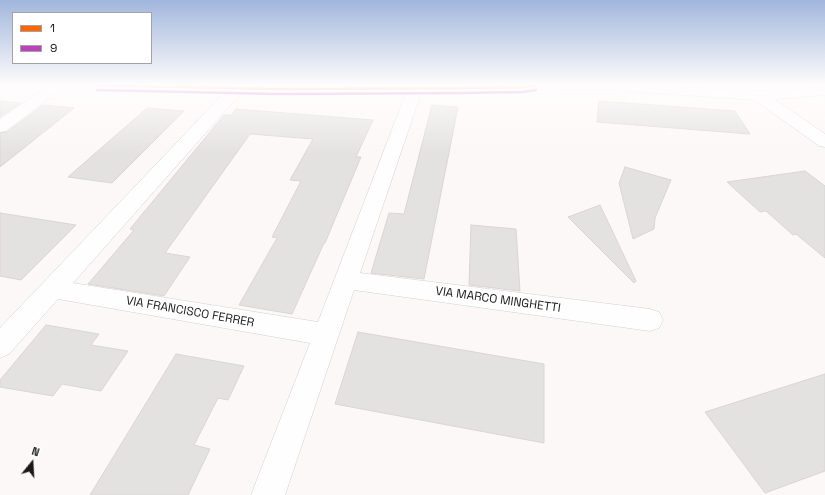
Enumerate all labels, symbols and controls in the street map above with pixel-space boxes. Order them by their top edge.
legend [12,12,152,64]
text: 1 [50,20,55,36]
text: 9 [50,40,57,56]
street label: VIA MARCO MINGHETTI [435,284,561,316]
street label: VIA FRANCISCO FERRER [125,294,255,330]
north arrow [12,443,52,483]
text: N [30,444,41,459]

